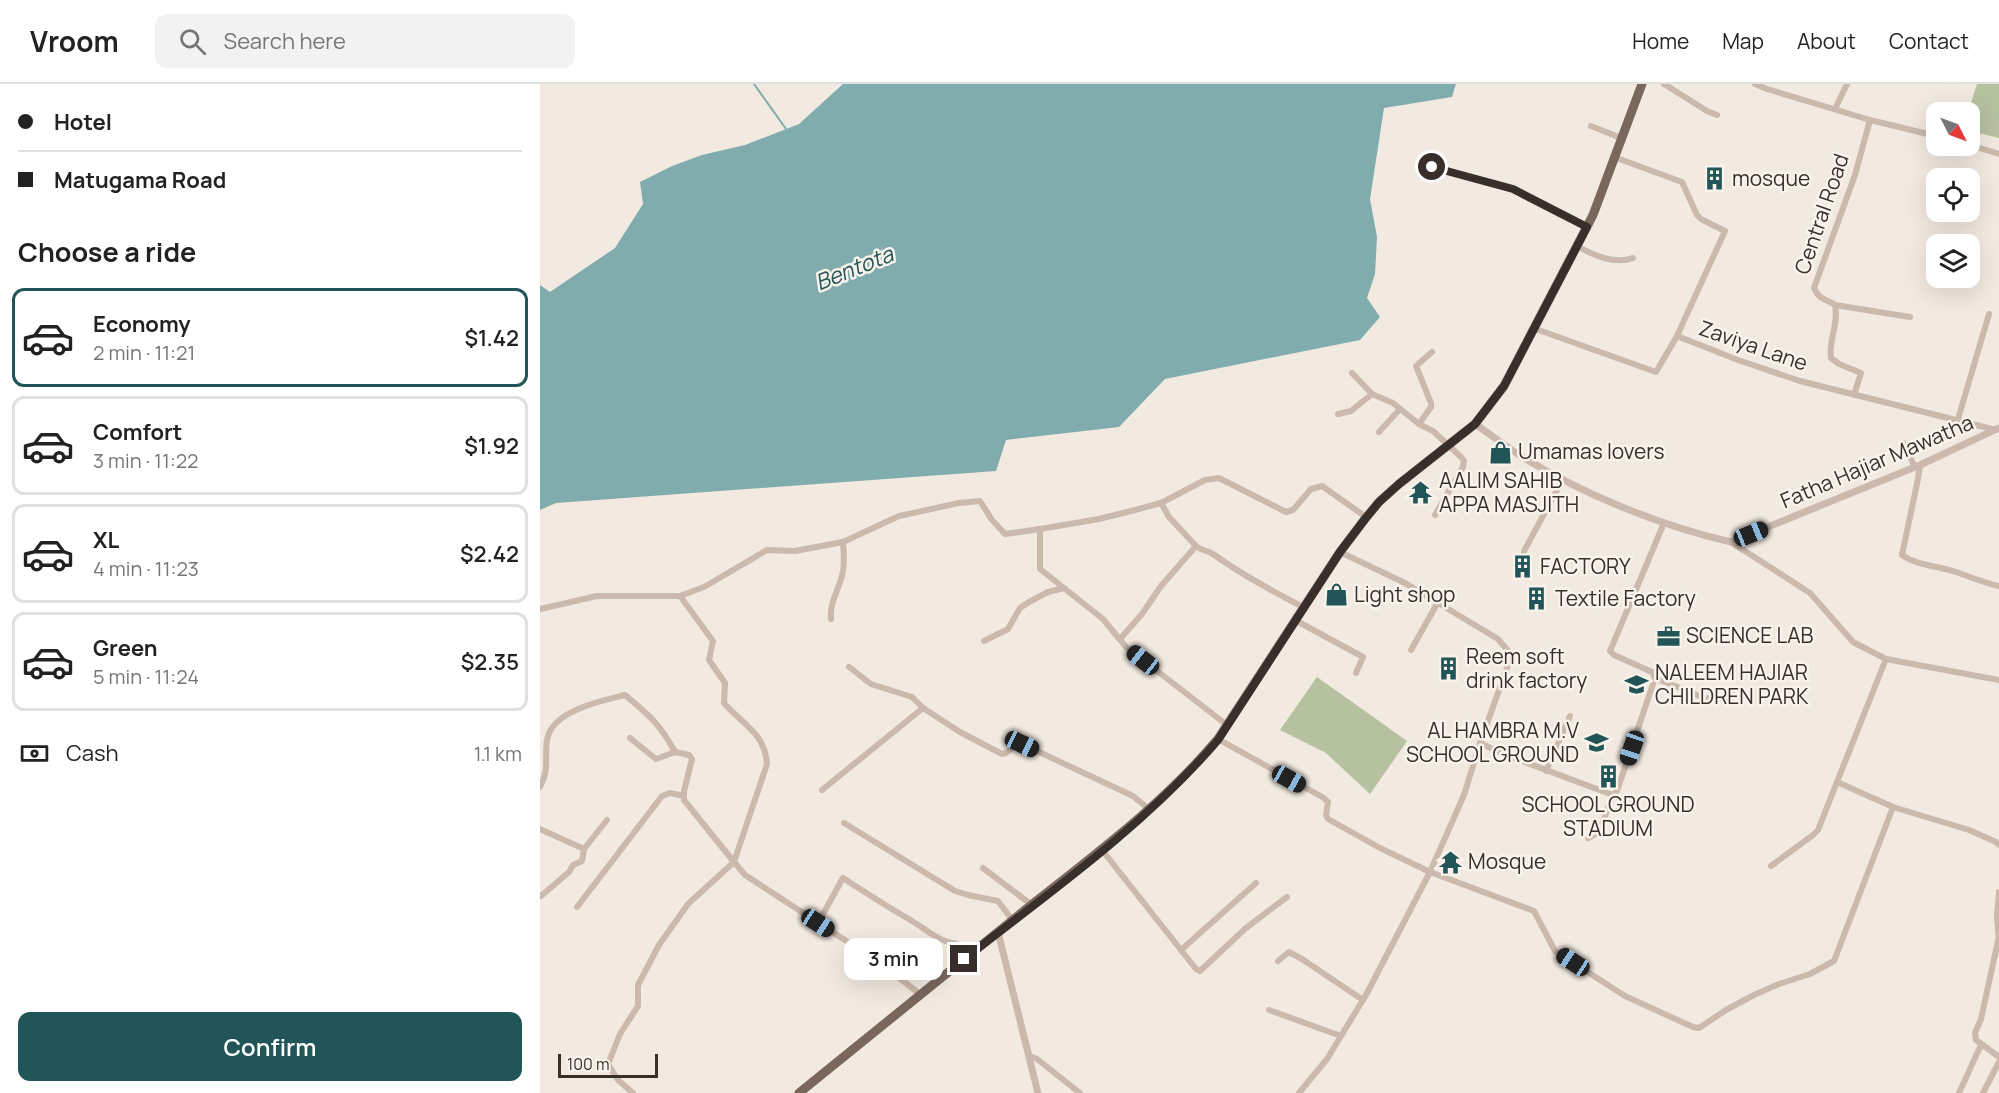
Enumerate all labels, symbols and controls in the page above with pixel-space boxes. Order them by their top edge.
search box [155,14,575,68]
text: Vroom [30,22,119,60]
icon: search [176,25,209,58]
text: Search here [224,26,346,56]
text: Home [1632,27,1689,55]
text: Map [1722,27,1764,55]
text: About [1797,27,1856,55]
text: Contact [1889,27,1969,55]
north arrow [1926,102,1980,156]
map controls [1926,102,1980,288]
text: Hotel [54,107,112,137]
street label: Central Road [1787,150,1855,278]
route start [1418,153,1445,180]
place label: mosque [1732,164,1810,192]
text: Matugama Road [54,165,226,195]
building icon: mosque [1701,166,1727,192]
button: locate [1926,168,1980,222]
text: Choose a ride [18,233,196,270]
button: layers [1926,234,1980,288]
water label: Bentota [811,238,899,297]
text: Economy [93,309,191,339]
icon: car [21,311,75,365]
street label: Zaviya Lane [1695,313,1811,377]
text: $1.42 [465,323,519,353]
text: 2 min · 11:21 [93,339,195,366]
street label: Fatha Hajiar Mawatha [1776,408,1977,514]
text: Comfort [93,417,182,447]
icon: car [21,419,75,473]
text: $1.92 [464,431,519,461]
place label: Umamas lovers [1518,437,1665,465]
shop icon: Umamas lovers [1487,439,1513,465]
text: 3 min · 11:22 [93,447,198,474]
place label: AALIM SAHIB APPA MASJITH [1439,466,1579,518]
temple icon: AALIM SAHIB APPA MASJITH [1408,480,1434,506]
car [1731,519,1771,549]
text: XL [93,525,119,555]
icon: car [21,527,75,581]
text: $2.42 [460,539,519,569]
place label: FACTORY [1540,552,1631,580]
building icon: FACTORY [1509,554,1535,580]
text: 4 min · 11:23 [93,555,199,582]
place label: Light shop [1354,580,1456,608]
shop icon: Light shop [1323,582,1349,608]
place label: Textile Factory [1555,584,1696,612]
building icon: Textile Factory [1524,586,1550,612]
place label: SCIENCE LAB [1686,621,1813,649]
office icon: SCIENCE LAB [1655,623,1681,649]
text: Green [93,633,158,663]
icon: car [21,635,75,689]
car [1123,642,1163,678]
place label: Reem soft drink factory [1466,642,1587,694]
text: $2.35 [461,647,519,677]
building icon: Reem soft drink factory [1435,656,1461,682]
place label: NALEEM HAJIAR CHILDREN PARK [1655,658,1809,710]
text: 5 min · 11:24 [93,663,199,690]
school or university icon: NALEEM HAJIAR CHILDREN PARK [1624,672,1650,698]
place label: AL HAMBRA M.V SCHOOL GROUND [1406,716,1579,768]
car [1002,728,1042,760]
car [1618,728,1646,768]
school or university icon: AL HAMBRA M.V SCHOOL GROUND [1584,730,1610,756]
icon: cash [18,737,51,770]
text: Cash [66,738,119,768]
text: 1.1 km [474,740,522,767]
car [1269,762,1309,796]
building icon: SCHOOL GROUND STADIUM [1595,764,1621,790]
place label: SCHOOL GROUND STADIUM [1521,790,1695,842]
place label: Mosque [1468,847,1546,875]
temple icon: Mosque [1437,849,1463,875]
car [798,906,838,940]
callout: 3 min [844,938,943,980]
text: 3 min [868,945,919,972]
route end [950,945,977,972]
car [1553,945,1593,979]
button: Confirm [18,1012,522,1081]
scale bar [558,1051,658,1078]
text: 100 m [567,1053,610,1075]

